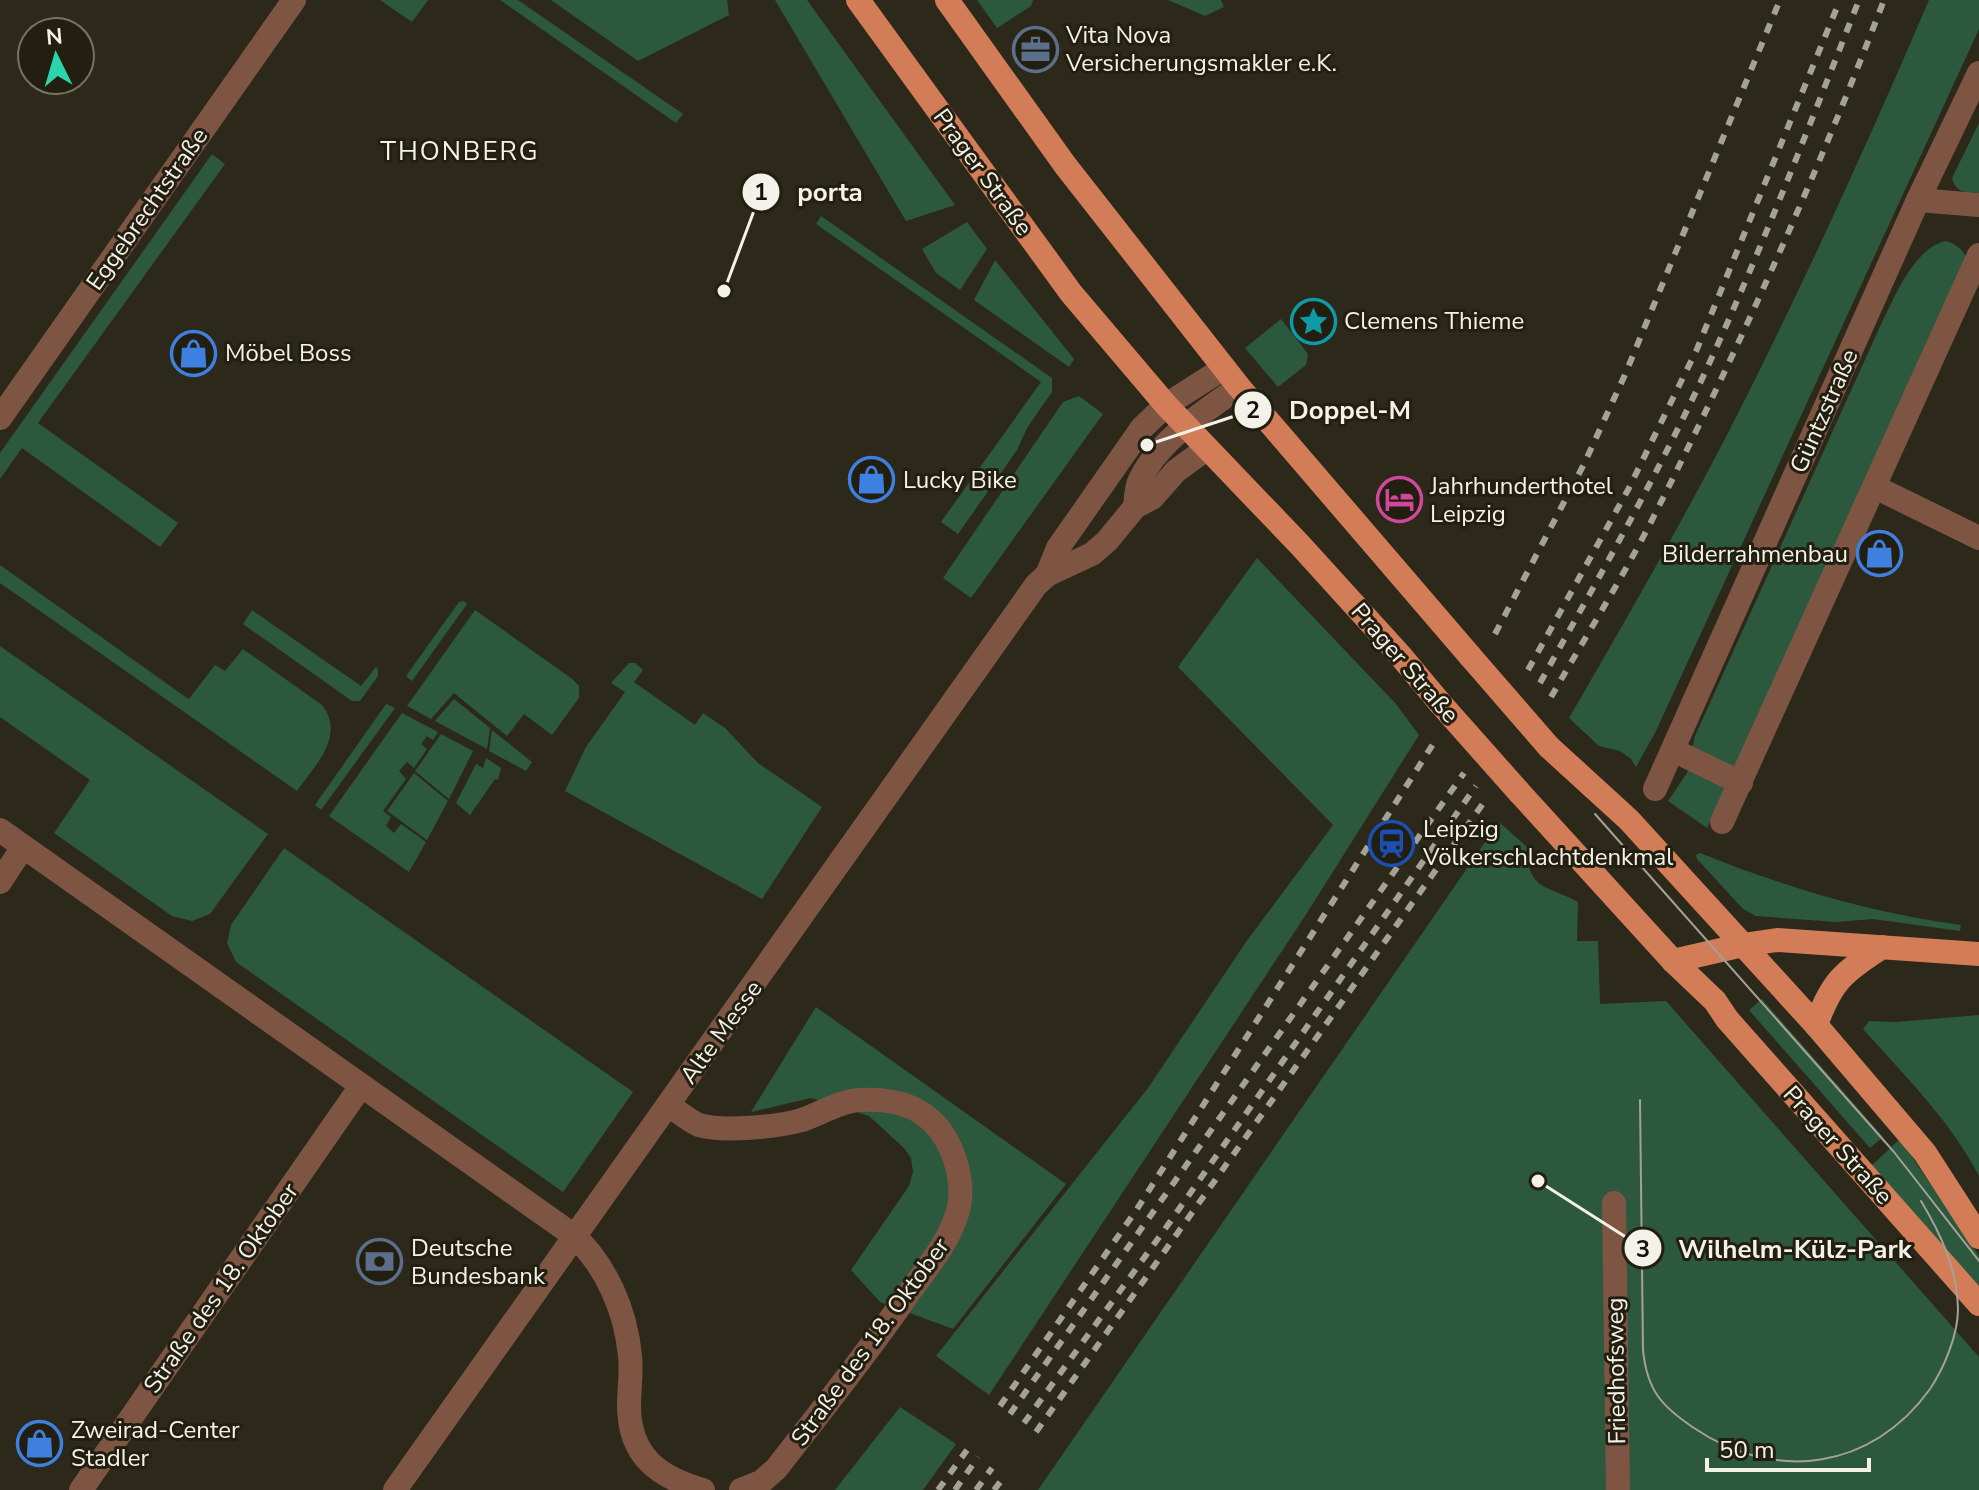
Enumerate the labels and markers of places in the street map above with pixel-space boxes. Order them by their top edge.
place label: Vita Nova Versicherungsmakler e.K. [1065,19,1337,79]
office icon: Vita Nova Versicherungsmakler e.K. [1011,25,1059,73]
callout: porta [741,167,879,217]
place icon: Clemens Thieme [1289,297,1337,345]
place label: Clemens Thieme [1344,305,1524,337]
shop icon: Möbel Boss [170,329,218,377]
place label: Möbel Boss [225,337,352,369]
callout: Doppel-M [1233,385,1427,435]
shop icon: Lucky Bike [848,456,896,504]
place label: Lucky Bike [903,464,1017,496]
place label: Jahrhunderthotel Leipzig [1429,470,1613,530]
hotel icon: Jahrhunderthotel Leipzig [1375,476,1423,524]
shop icon: Bilderrahmenbau [1855,530,1903,578]
place label: Bilderrahmenbau [1662,538,1848,570]
place label: Leipzig Völkerschlachtdenkmal [1422,813,1673,873]
station icon: Leipzig Völkerschlachtdenkmal [1368,819,1416,867]
callout: Wilhelm-Külz-Park [1623,1223,1928,1273]
place label: Deutsche Bundesbank [411,1232,546,1292]
bank icon: Deutsche Bundesbank [356,1238,404,1286]
place label: Zweirad-Center Stadler [71,1414,240,1474]
shop icon: Zweirad-Center Stadler [16,1420,64,1468]

